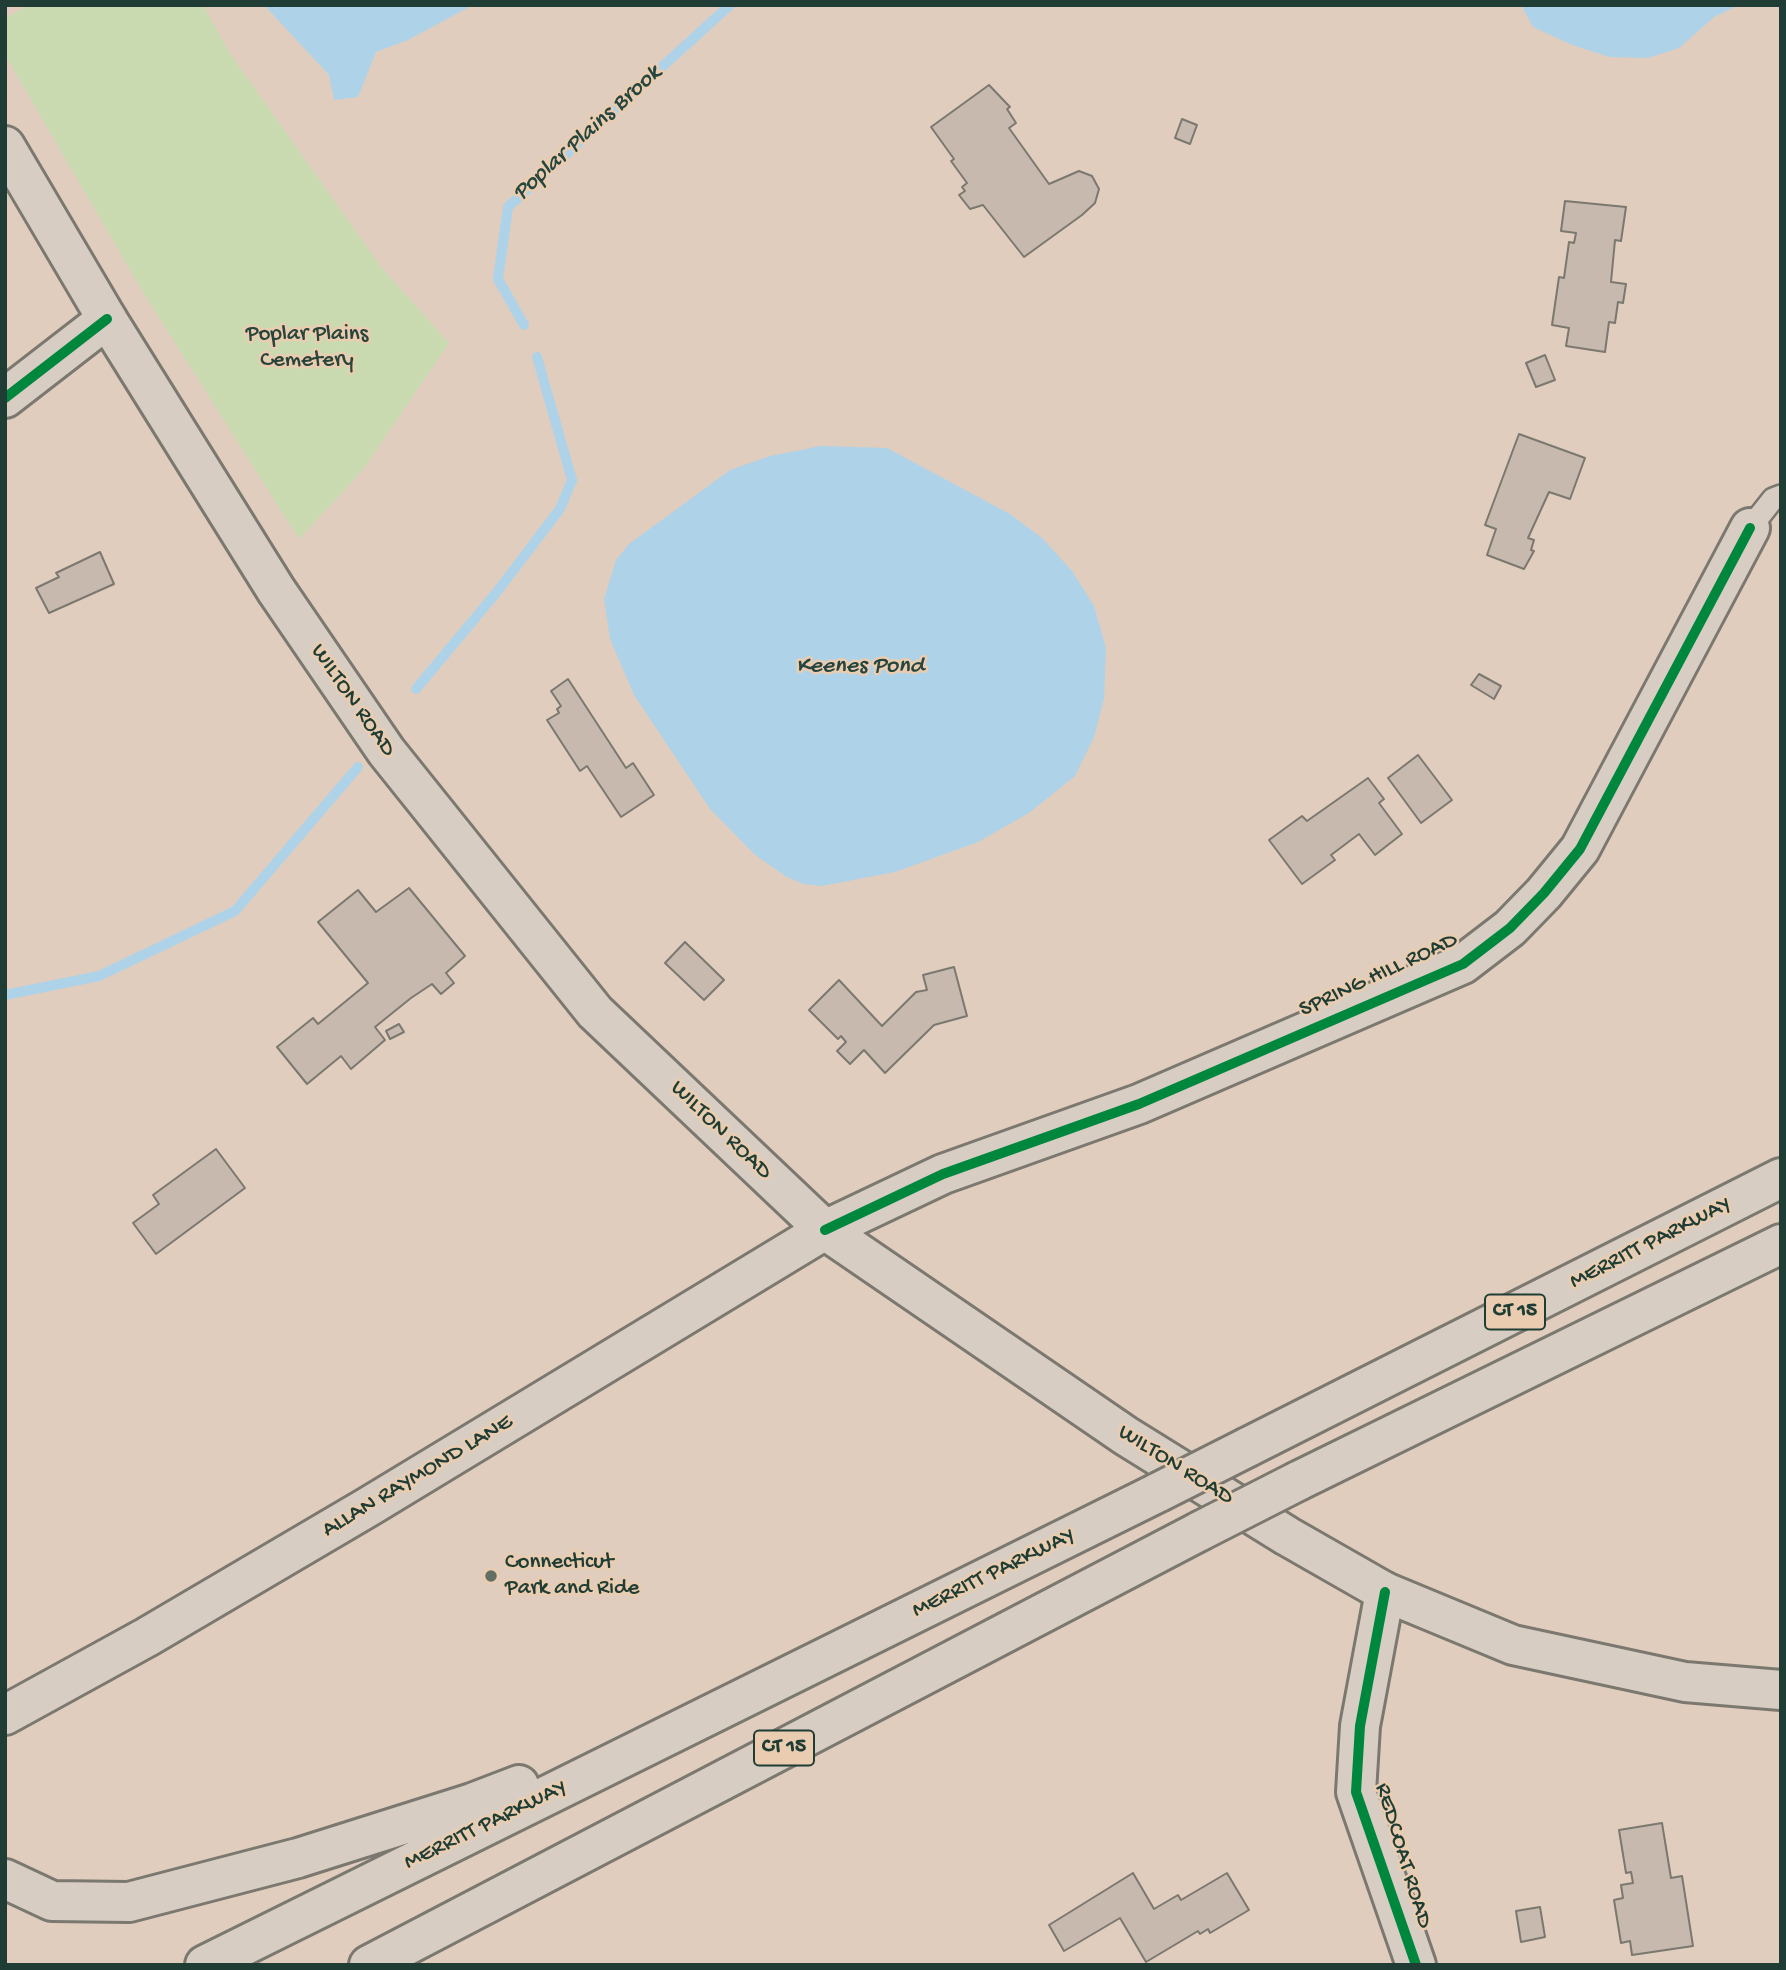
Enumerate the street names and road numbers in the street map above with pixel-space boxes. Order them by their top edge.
street label: WILTON ROAD [303,639,401,763]
street label: SPRING HILL ROAD [1296,927,1462,1025]
street label: WILTON ROAD [663,1076,777,1186]
street label: MERRITT PARKWAY [1566,1191,1736,1297]
road number: CT 15 [1485,1294,1545,1330]
street label: ALLAN RAYMOND LANE [318,1409,518,1545]
street label: WILTON ROAD [1112,1420,1238,1512]
street label: MERRITT PARKWAY [908,1523,1080,1625]
road number: CT 15 [754,1730,814,1766]
street label: MERRITT PARKWAY [400,1775,572,1877]
street label: REDCOAT ROAD [1367,1780,1437,1932]

